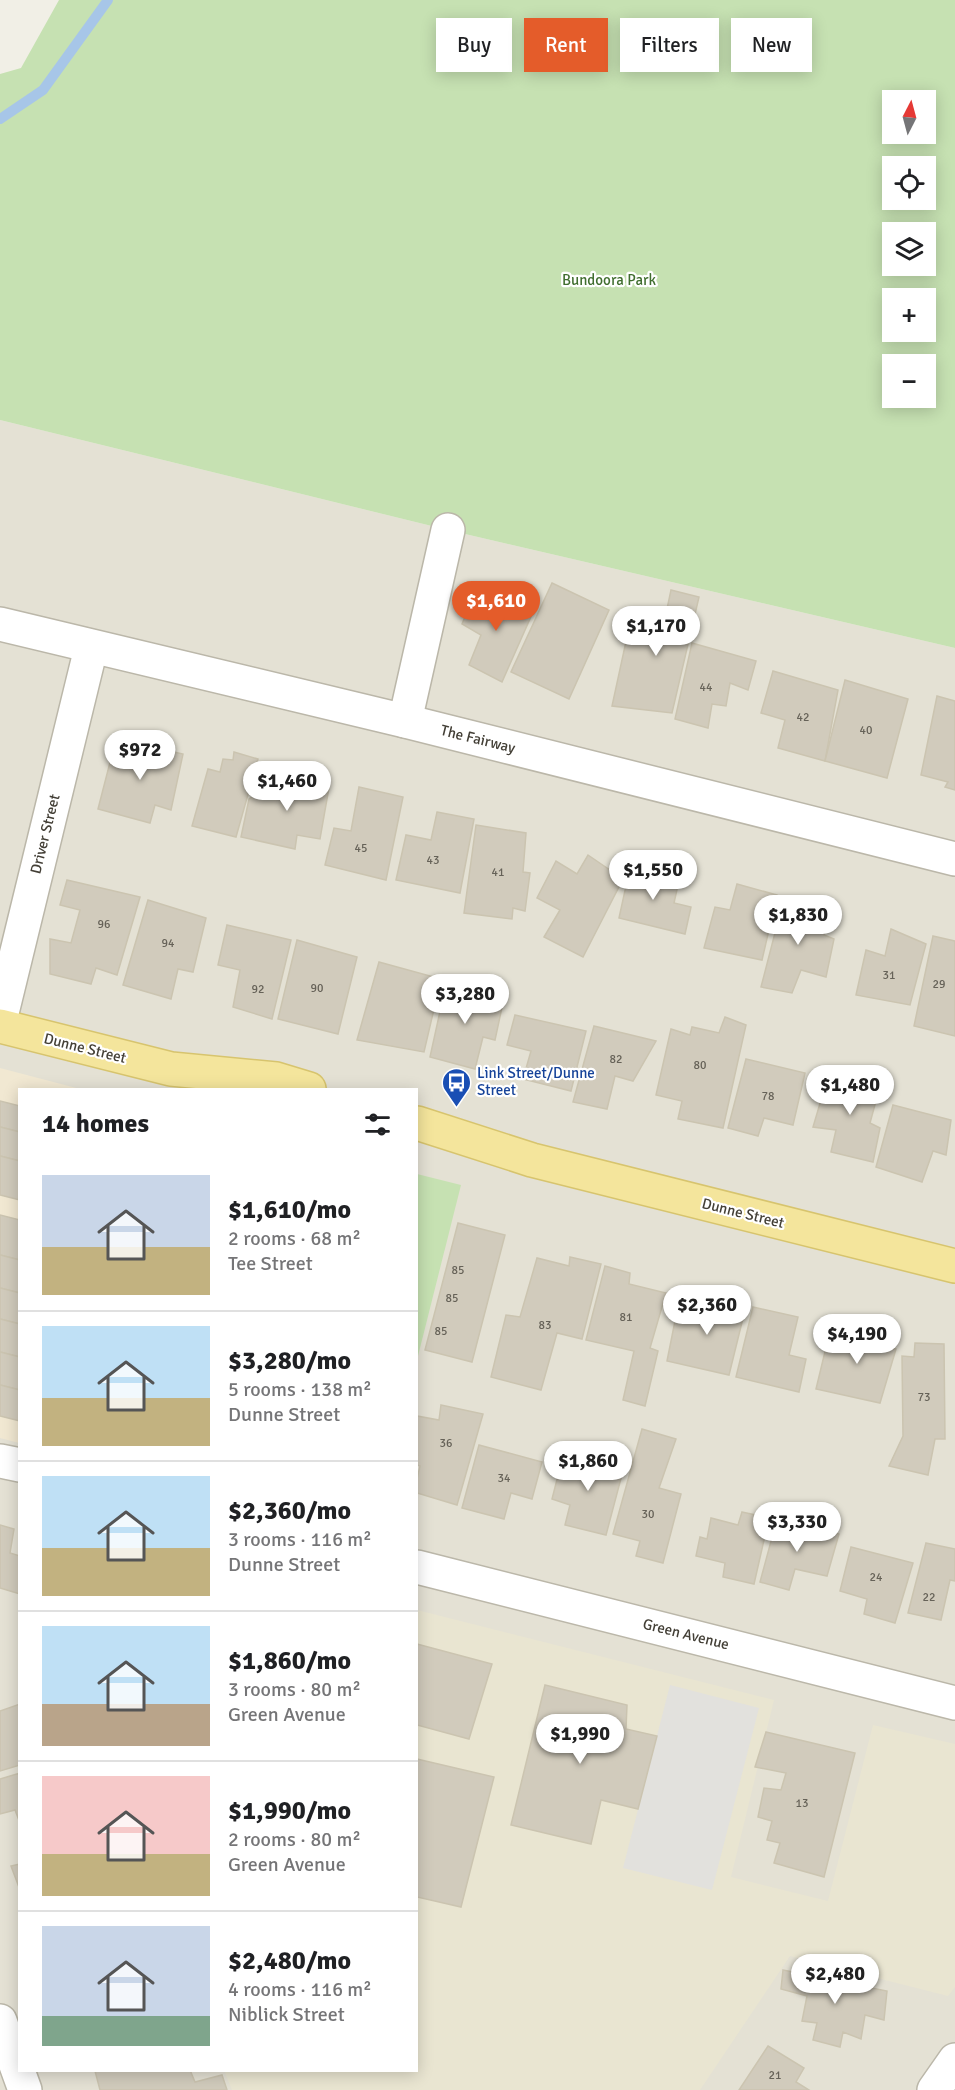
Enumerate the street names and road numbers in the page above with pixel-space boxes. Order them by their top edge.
street label: The Fairway [439,721,517,757]
street label: Driver Street [26,792,64,876]
street label: Dunne Street [42,1029,128,1067]
street label: Dunne Street [700,1194,786,1232]
street label: Green Avenue [641,1615,731,1653]

